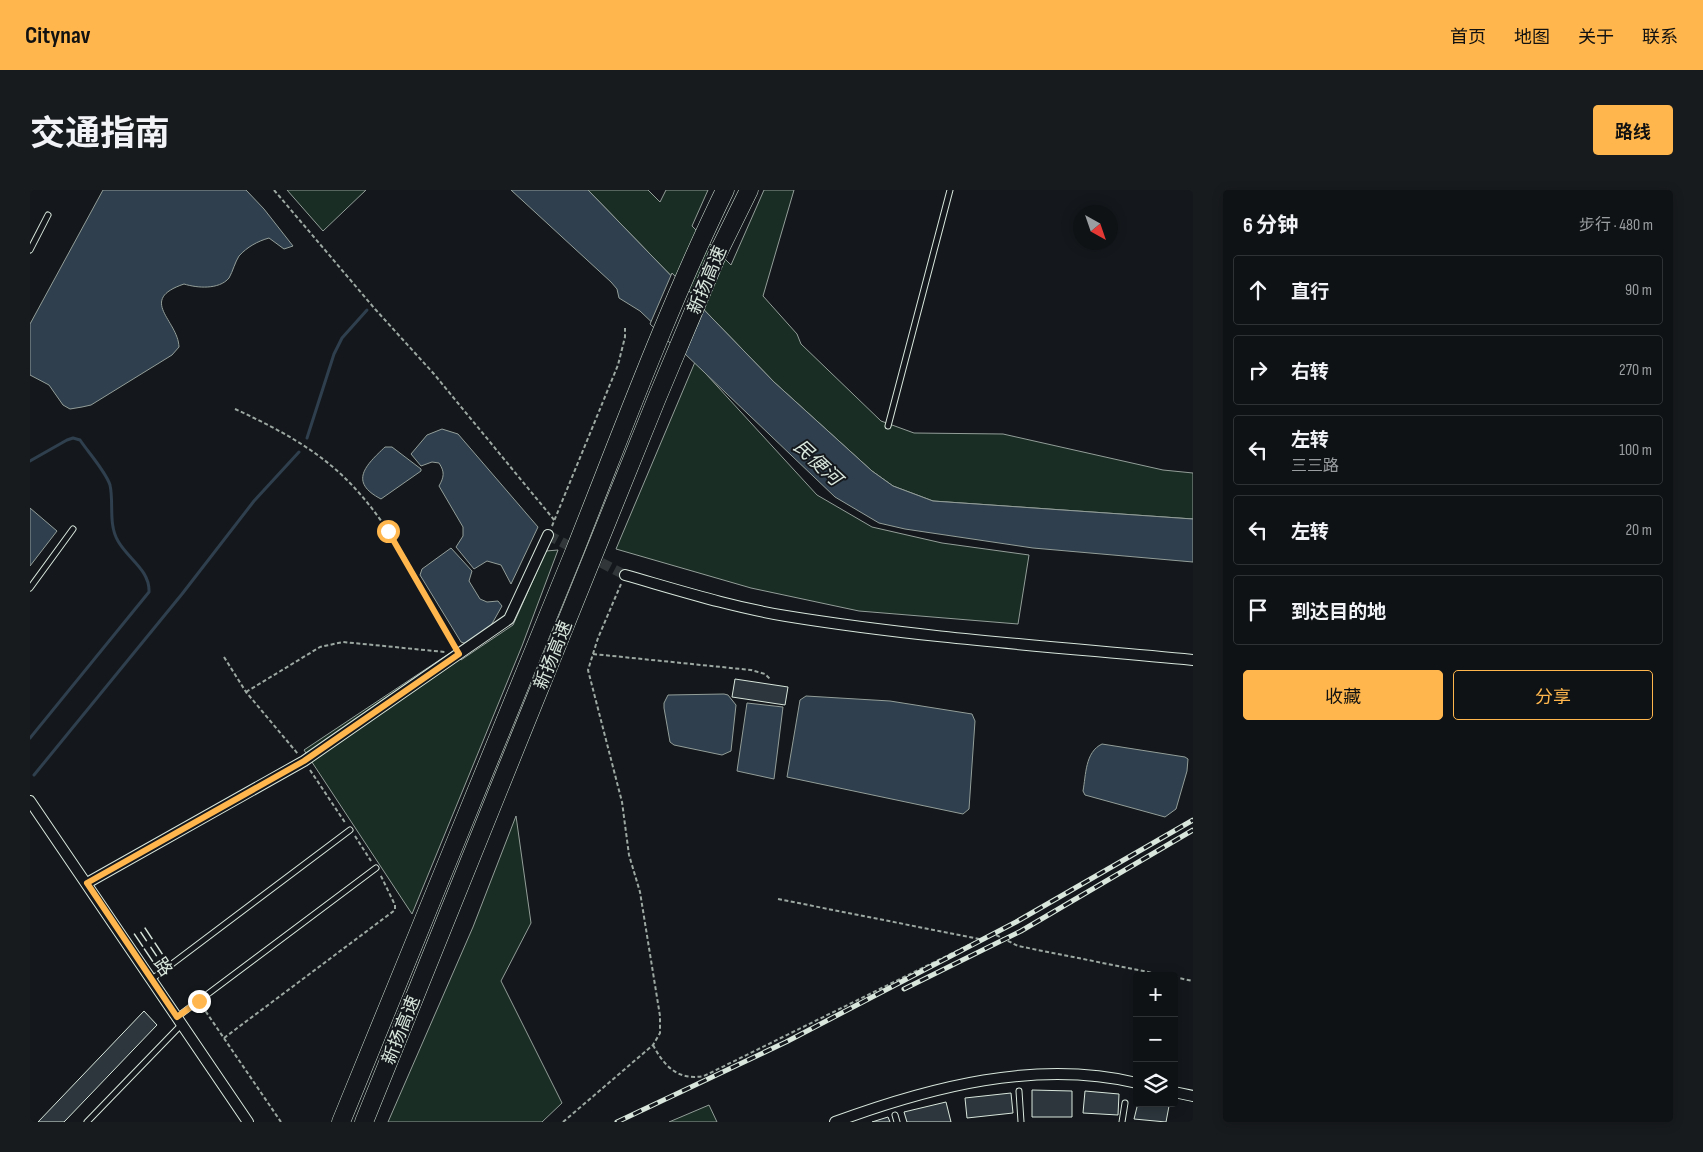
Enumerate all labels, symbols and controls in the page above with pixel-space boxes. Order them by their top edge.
text: Citynav [25,21,91,50]
text: 首页 [1450,27,1486,48]
text: 地图 [1514,27,1550,48]
text: 关于 [1578,27,1614,48]
text: 联系 [1642,27,1678,48]
button: 路线 [1593,105,1673,155]
text: 交通指南 [30,113,170,156]
north arrow [1073,205,1118,250]
text: 6 分钟 [1243,213,1298,238]
text: 步行 · 480 m [1579,216,1653,235]
street label: 新扬高速 [684,243,731,317]
icon: ahead [1244,276,1272,304]
text: 直行 [1291,281,1329,304]
text: 90 m [1625,281,1652,300]
icon: right [1244,356,1272,384]
text: 右转 [1291,361,1329,384]
text: 270 m [1619,361,1652,380]
text: 左转 [1291,429,1329,452]
water label: 民便河 [788,435,849,494]
icon: left [1244,436,1272,464]
text: 100 m [1619,441,1652,460]
text: 三三路 [1291,457,1339,476]
icon: left [1244,516,1272,544]
route start [377,520,400,543]
text: 左转 [1291,521,1329,544]
text: 20 m [1625,521,1652,540]
icon: arrive [1244,596,1272,624]
text: 到达目的地 [1291,601,1386,624]
street label: 新扬高速 [530,618,577,692]
button: 收藏 [1243,670,1443,720]
button: 分享 [1453,670,1653,720]
street label: 三三路 [129,924,176,981]
map controls [1133,972,1178,1107]
button: + [1133,972,1178,1017]
route end [188,990,211,1013]
street label: 新扬高速 [378,993,425,1067]
button: − [1133,1017,1178,1062]
button: layers [1133,1062,1178,1107]

